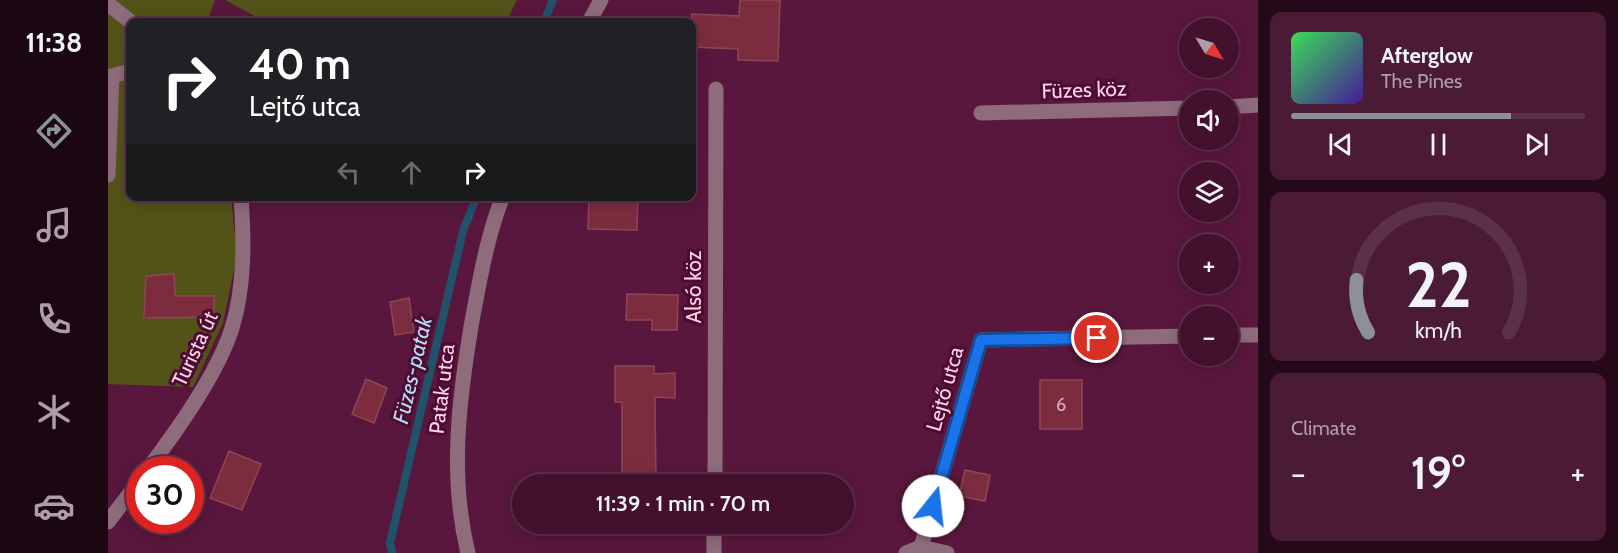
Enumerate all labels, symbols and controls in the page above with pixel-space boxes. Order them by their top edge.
north arrow [1179,18,1239,78]
map controls [1179,18,1239,366]
text: 11:38 [26,26,82,59]
text: 40 m [249,38,351,90]
icon: right [150,42,228,120]
text: Afterglow [1381,42,1473,69]
text: The Pines [1381,69,1462,93]
street label: Füzes köz [1041,76,1127,103]
text: Lejtő utca [249,90,360,123]
button: sound [1179,90,1239,150]
icon: directions [33,110,75,152]
icon: previous [1324,128,1357,161]
icon: pause [1422,128,1455,161]
icon: next [1520,128,1553,161]
icon: left [332,156,365,189]
icon: ahead [395,156,428,189]
icon: right [458,156,491,189]
button: layers [1179,162,1239,222]
icon: music [33,204,75,246]
button: + [1179,234,1239,294]
text: 22 [1405,248,1471,324]
street label: Alsó köz [681,250,706,323]
icon: phone [33,298,75,340]
button: − [1179,306,1239,366]
street label: Turista út [166,307,223,390]
pin [1071,312,1122,363]
water label: Füzes-patak [387,313,438,426]
text: km/h [1415,318,1461,344]
icon: arrive [1080,321,1113,354]
street label: Patak utca [424,343,459,435]
street label: Lejtő utca [921,344,969,434]
icon: climate [33,391,75,433]
house number: 6 [1056,394,1066,416]
text: Climate [1291,416,1356,440]
text: 19° [1411,446,1465,500]
text: − [1291,453,1306,493]
text: + [1570,453,1585,493]
speed limit sign: 30 [126,456,204,534]
position arrow [901,474,965,538]
icon: car [33,485,75,527]
text: 11:39 · 1 min · 70 m [596,490,770,517]

